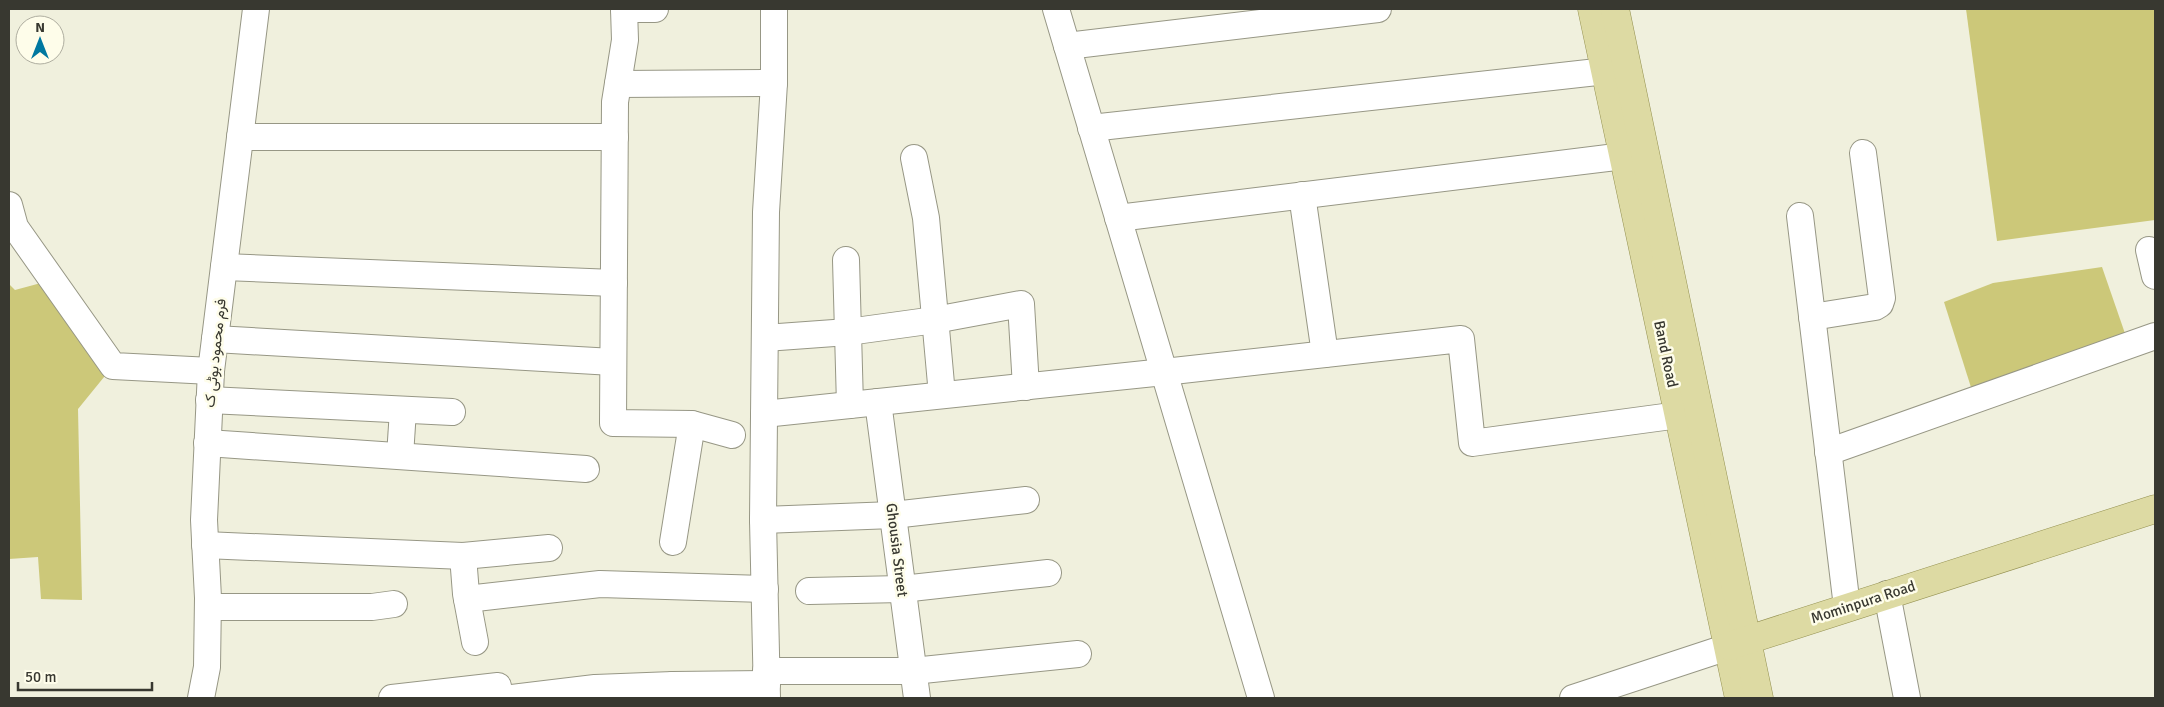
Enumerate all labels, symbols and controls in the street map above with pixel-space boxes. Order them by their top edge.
north arrow [15,15,65,65]
text: N [35,19,45,36]
street label: فرم محمود بوٹی ک [200,298,231,408]
street label: Band Road [1650,319,1682,389]
street label: Ghousia Street [882,502,912,598]
street label: Mominpura Road [1809,577,1918,627]
scale bar [18,660,151,692]
text: 50 m [25,668,56,686]

